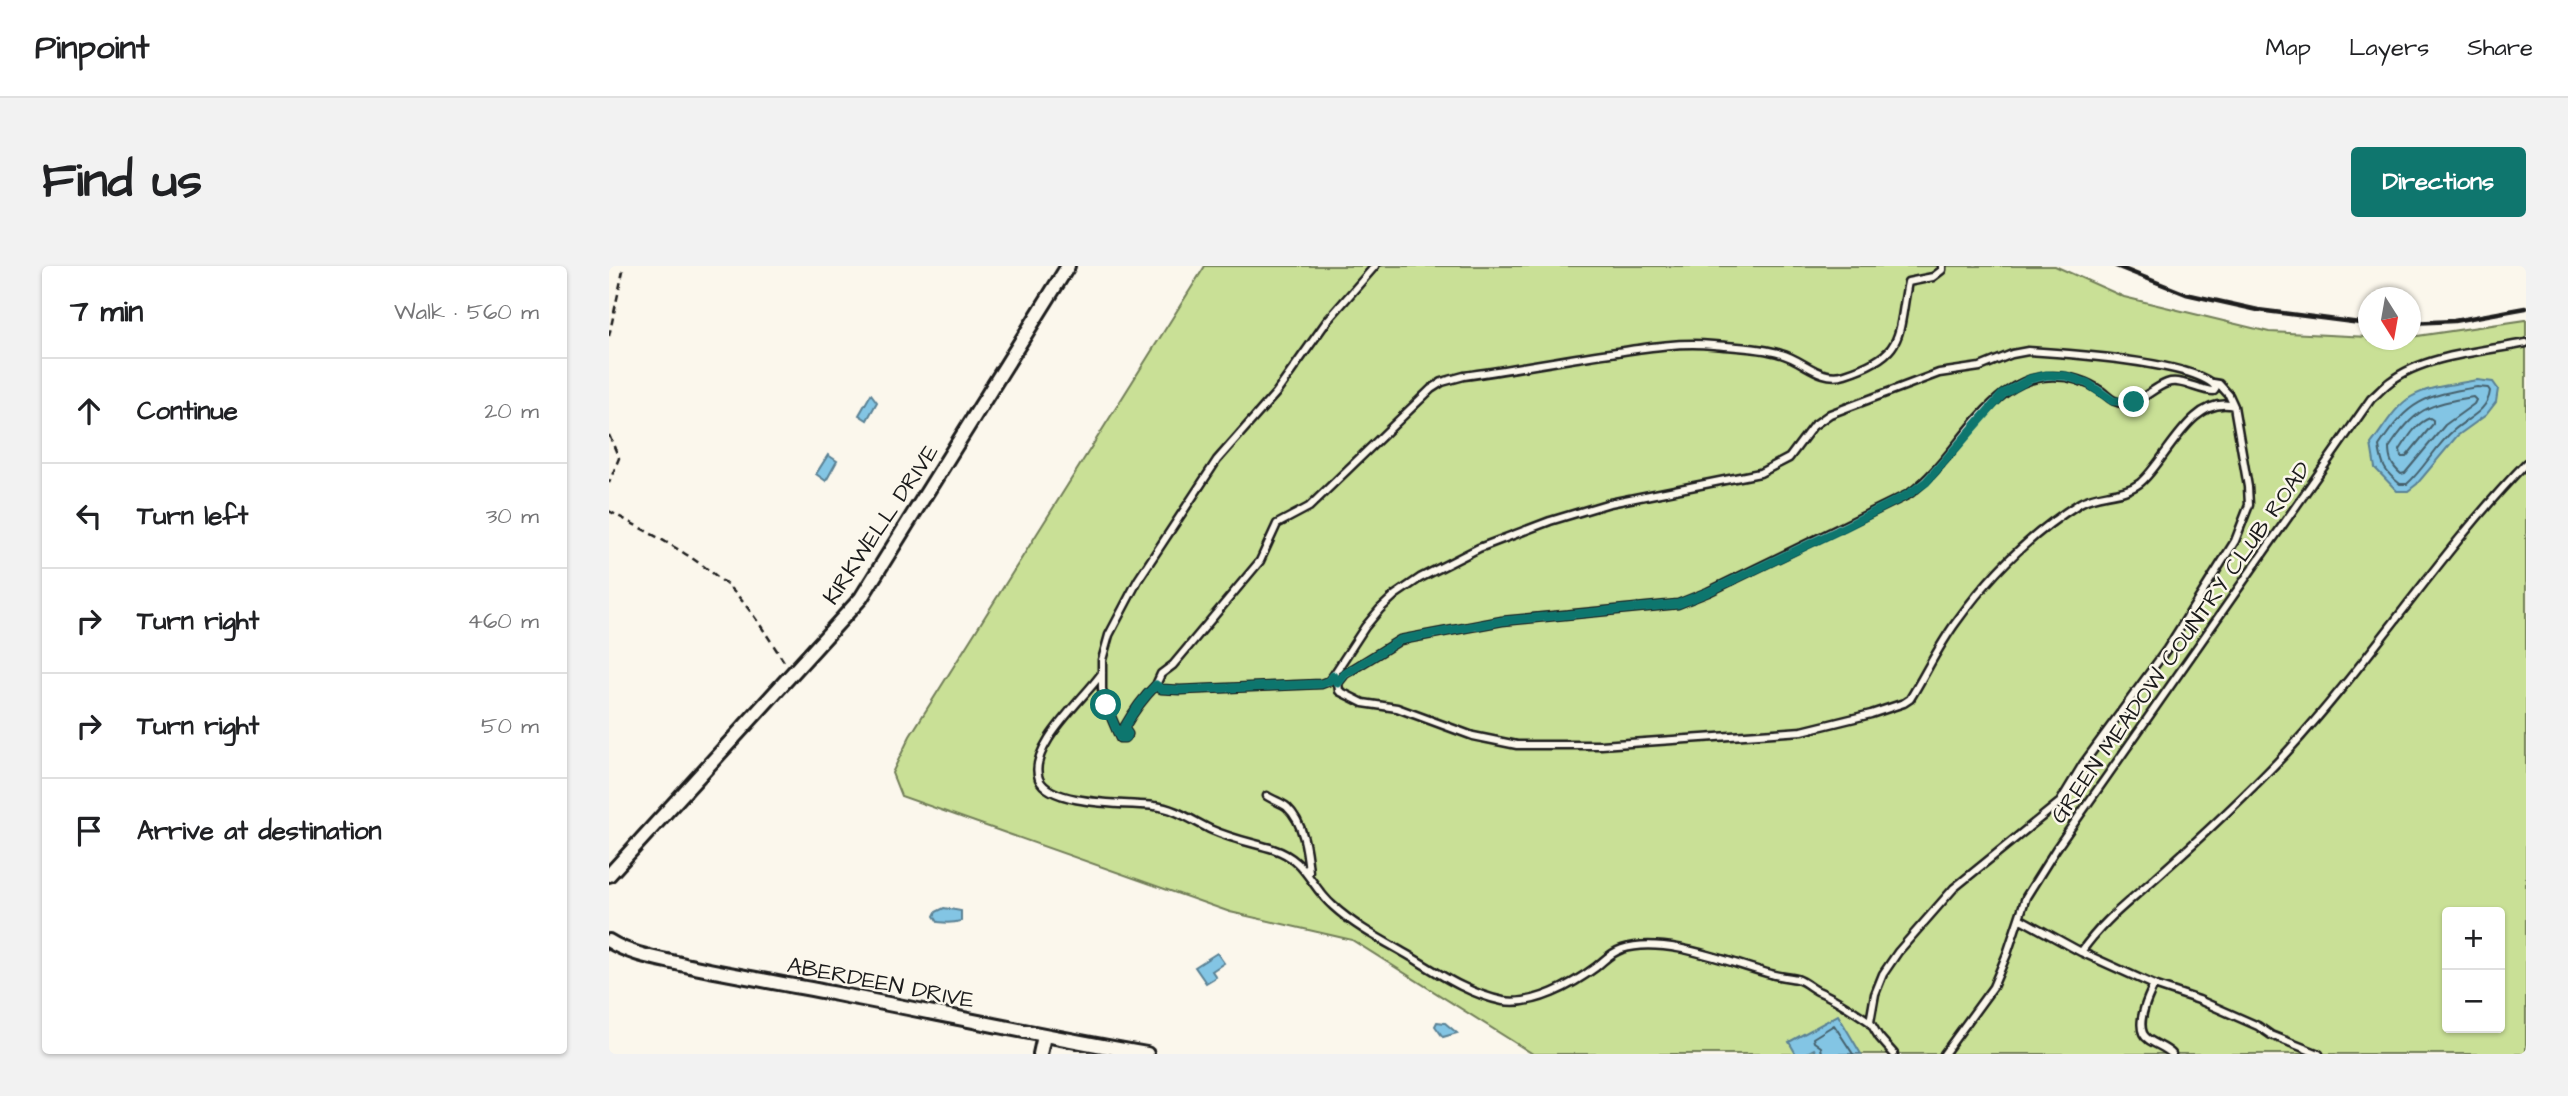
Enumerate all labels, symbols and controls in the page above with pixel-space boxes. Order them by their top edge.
text: Pinpoint [35,25,149,71]
text: Map [2266,31,2311,65]
text: Layers [2349,31,2429,65]
text: Share [2467,31,2533,65]
button: Directions [2351,147,2526,217]
text: Find us [42,148,202,216]
north arrow [2358,287,2421,350]
text: 7 min [70,291,143,333]
text: Walk · 560 m [394,296,539,328]
route end [2118,386,2149,417]
icon: ahead [70,392,108,430]
text: Continue [137,393,238,429]
text: 20 m [484,395,539,427]
street label: KIRKWELL DRIVE [815,438,947,611]
street label: GREEN MEADOW COUNTRY CLUB ROAD [2043,455,2319,830]
icon: left [70,497,108,535]
text: Turn left [137,498,248,534]
text: 30 m [486,500,539,532]
icon: right [70,602,108,640]
text: Turn right [137,603,259,639]
text: 460 m [467,605,539,637]
route start [1090,689,1121,720]
icon: right [70,707,108,745]
text: Turn right [137,708,259,744]
text: 50 m [481,710,539,742]
icon: arrive [70,812,108,850]
text: Arrive at destination [137,813,382,849]
map controls [2442,907,2505,1033]
button: + [2442,907,2505,970]
street label: ABERDEEN DRIVE [785,949,977,1017]
button: − [2442,970,2505,1033]

